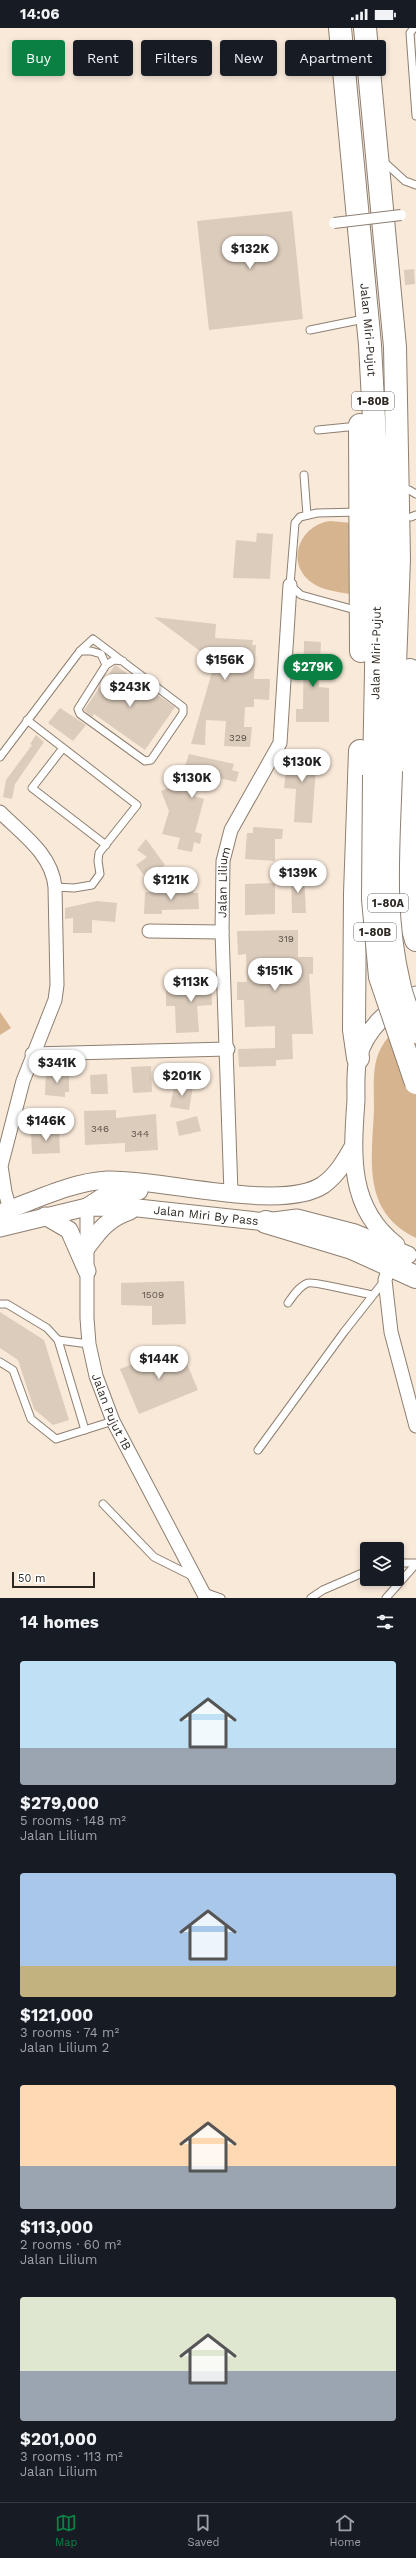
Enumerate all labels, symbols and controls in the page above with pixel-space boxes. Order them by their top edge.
text: 14:06 [20,5,60,23]
chip: Buy [12,40,65,76]
chip: Rent [73,40,133,76]
chip: Filters [141,40,212,76]
chip: New [220,40,277,76]
chip: Apartment [285,40,386,76]
pin: $132K [222,236,278,270]
text: $132K [231,241,269,256]
street label: Jalan Miri-Pujut [357,282,379,377]
road number: 1-80B [352,392,394,410]
street label: Jalan Miri-Pujut [368,606,384,700]
pin: $156K [197,647,253,681]
text: $156K [206,652,244,667]
pin: $279K [285,654,341,688]
text: $279K [293,659,333,674]
pin: $243K [102,674,158,708]
text: $243K [109,679,151,694]
house number: 329 [229,732,247,743]
pin: $130K [274,749,330,783]
text: $130K [282,754,322,769]
pin: $130K [164,765,220,799]
text: $130K [172,770,212,785]
street label: Jalan Lilium [215,845,233,918]
pin: $139K [270,860,326,894]
text: $139K [279,865,317,880]
pin: $121K [143,867,199,901]
text: $121K [153,872,189,887]
road number: 1-80A [368,894,408,912]
road number: 1-80B [354,923,396,941]
house number: 319 [278,933,294,944]
pin: $151K [247,958,303,992]
text: $151K [257,963,293,978]
pin: $113K [163,969,219,1003]
text: $113K [173,974,209,989]
pin: $341K [29,1050,85,1084]
text: $341K [38,1055,76,1070]
pin: $201K [154,1063,210,1097]
text: $201K [162,1068,202,1083]
pin: $146K [18,1108,74,1142]
text: $146K [26,1113,66,1128]
house number: 346 [91,1123,109,1134]
house number: 344 [131,1128,149,1139]
street label: Jalan Miri By Pass [153,1203,259,1228]
house number: 1509 [142,1289,164,1300]
pin: $144K [131,1346,187,1380]
text: $144K [139,1351,179,1366]
street label: Jalan Pujut 1B [89,1372,134,1453]
map controls [360,1542,404,1586]
button: layers [360,1542,404,1586]
scale bar [12,1570,95,1589]
text: 50 m [18,1572,45,1585]
icon: filters [374,1611,396,1633]
text: 14 homes [20,1612,99,1632]
icon: home [172,1687,244,1759]
text: $279,000 [20,1793,99,1813]
text: 5 rooms · 148 m² [20,1813,126,1828]
text: Jalan Lilium [20,1828,97,1843]
icon: home [172,1899,244,1971]
text: $121,000 [20,2005,93,2025]
text: 3 rooms · 74 m² [20,2025,119,2040]
text: Jalan Lilium 2 [20,2040,109,2055]
icon: home [172,2111,244,2183]
text: $113,000 [20,2217,93,2237]
text: 2 rooms · 60 m² [20,2237,121,2252]
text: Jalan Lilium [20,2252,97,2267]
icon: home [172,2323,244,2395]
text: $201,000 [20,2429,97,2449]
text: 3 rooms · 113 m² [20,2449,123,2464]
text: Jalan Lilium [20,2464,97,2479]
tab: Map [55,2512,77,2549]
tab: Saved [188,2512,219,2549]
tab: Home [330,2512,361,2549]

